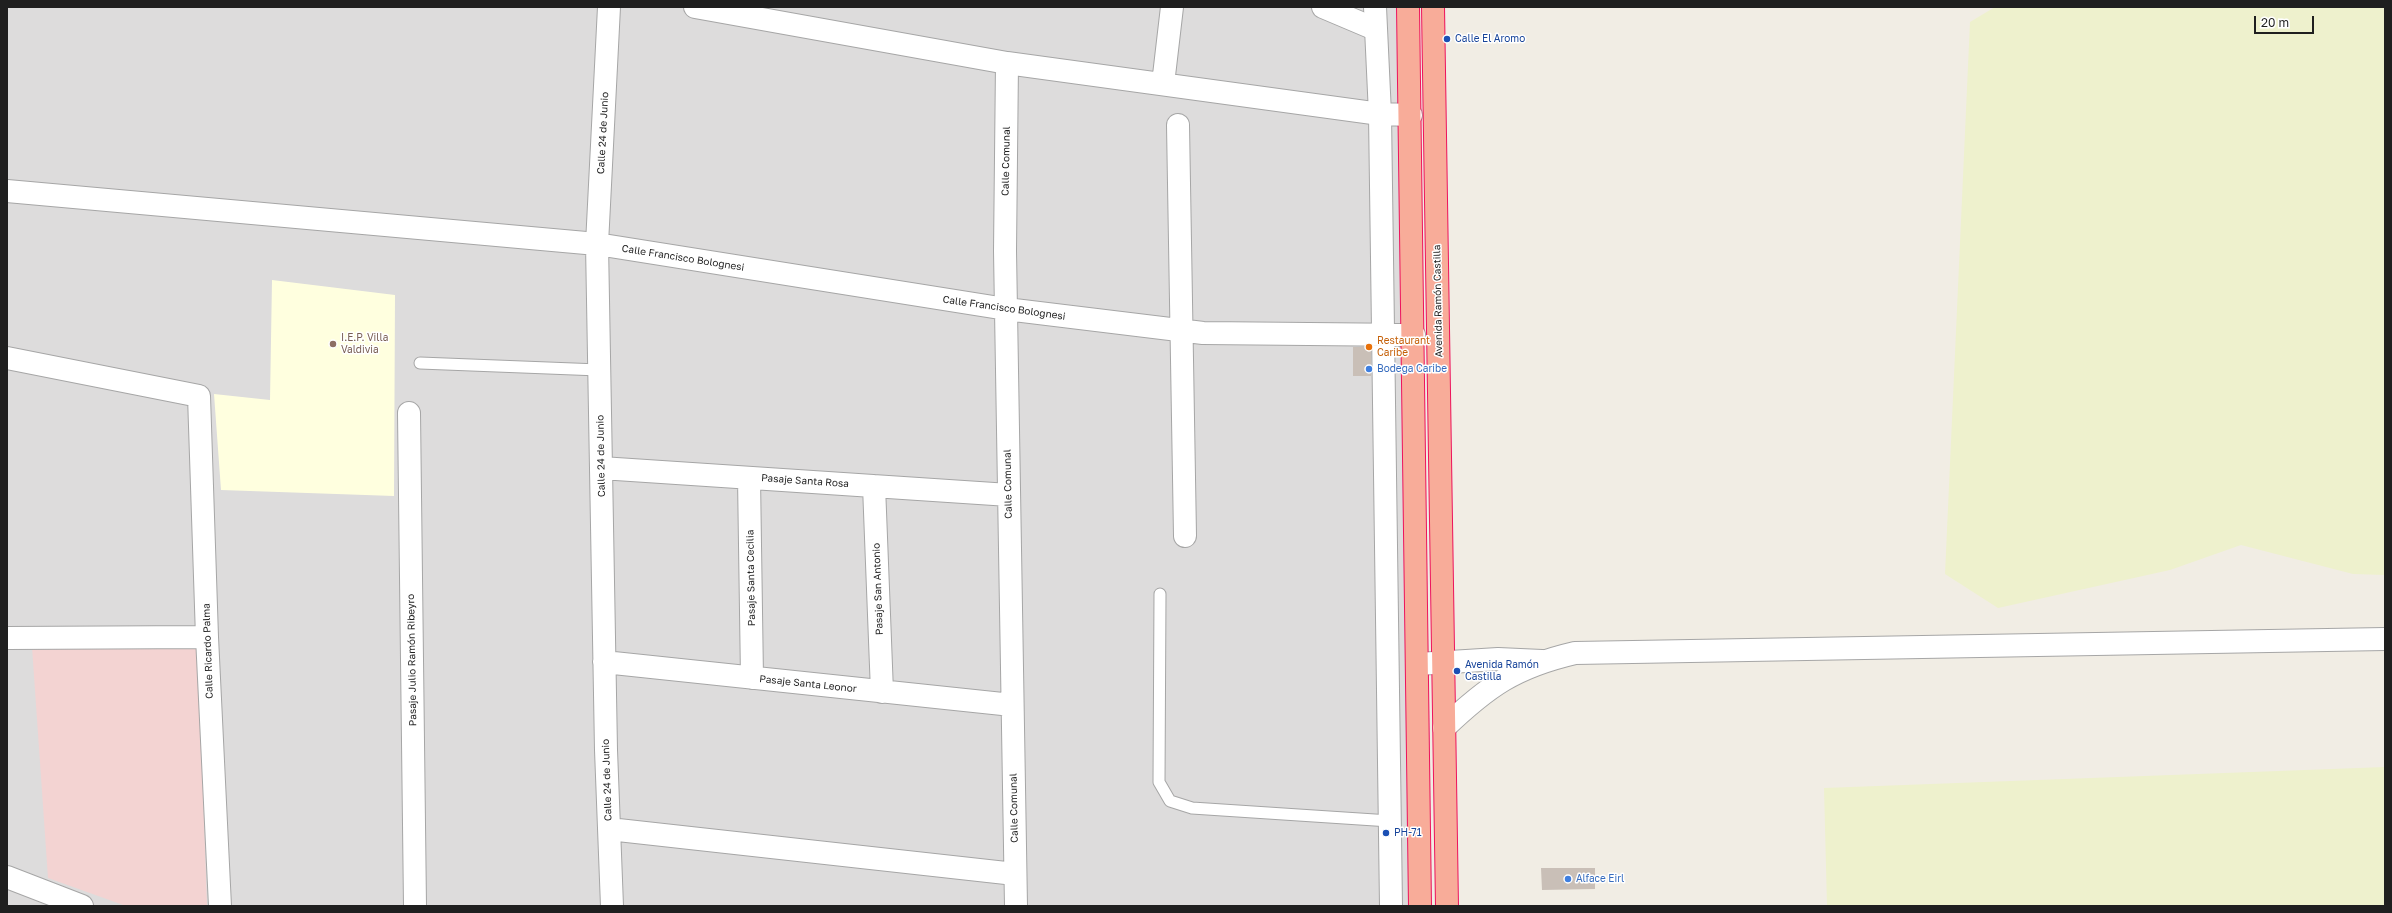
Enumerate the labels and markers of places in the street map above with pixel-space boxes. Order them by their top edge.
place label: Calle El Aromo [1455,33,1525,45]
marker: Calle El Aromo [1442,34,1452,44]
place label: I.E.P. Villa Valdivia [341,332,388,356]
place label: Restaurant Caribe [1377,335,1430,358]
marker: I.E.P. Villa Valdivia [328,339,338,349]
marker: Restaurant Caribe [1364,342,1374,352]
place label: Bodega Caribe [1377,363,1447,375]
marker: Bodega Caribe [1364,364,1374,374]
place label: Avenida Ramón Castilla [1465,659,1539,682]
marker: Avenida Ramón Castilla [1452,666,1462,676]
place label: PH-71 [1394,827,1421,839]
marker: PH-71 [1381,828,1391,838]
place label: Alface Eirl [1576,873,1624,885]
marker: Alface Eirl [1563,874,1573,884]

